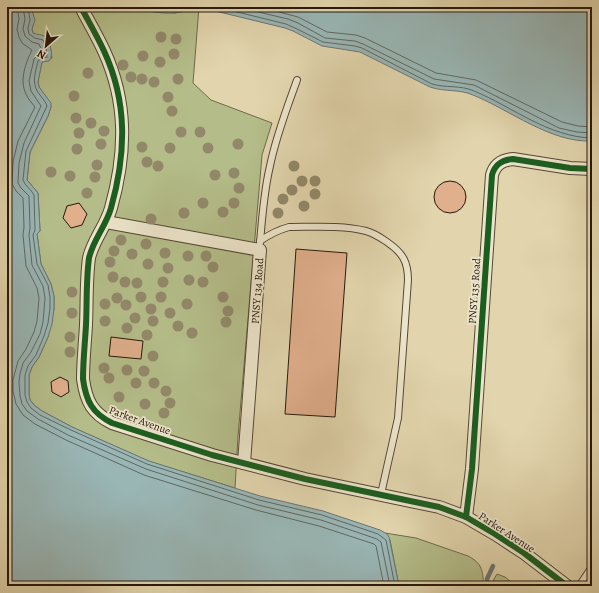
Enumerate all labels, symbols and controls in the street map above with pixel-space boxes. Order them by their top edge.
north arrow [26,26,66,66]
text: N [34,46,49,63]
street label: PNSY 134 Road [248,257,267,325]
street label: PNSY 135 Road [465,257,484,325]
street label: Parker Avenue [107,402,173,439]
street label: Parker Avenue [476,509,538,556]

